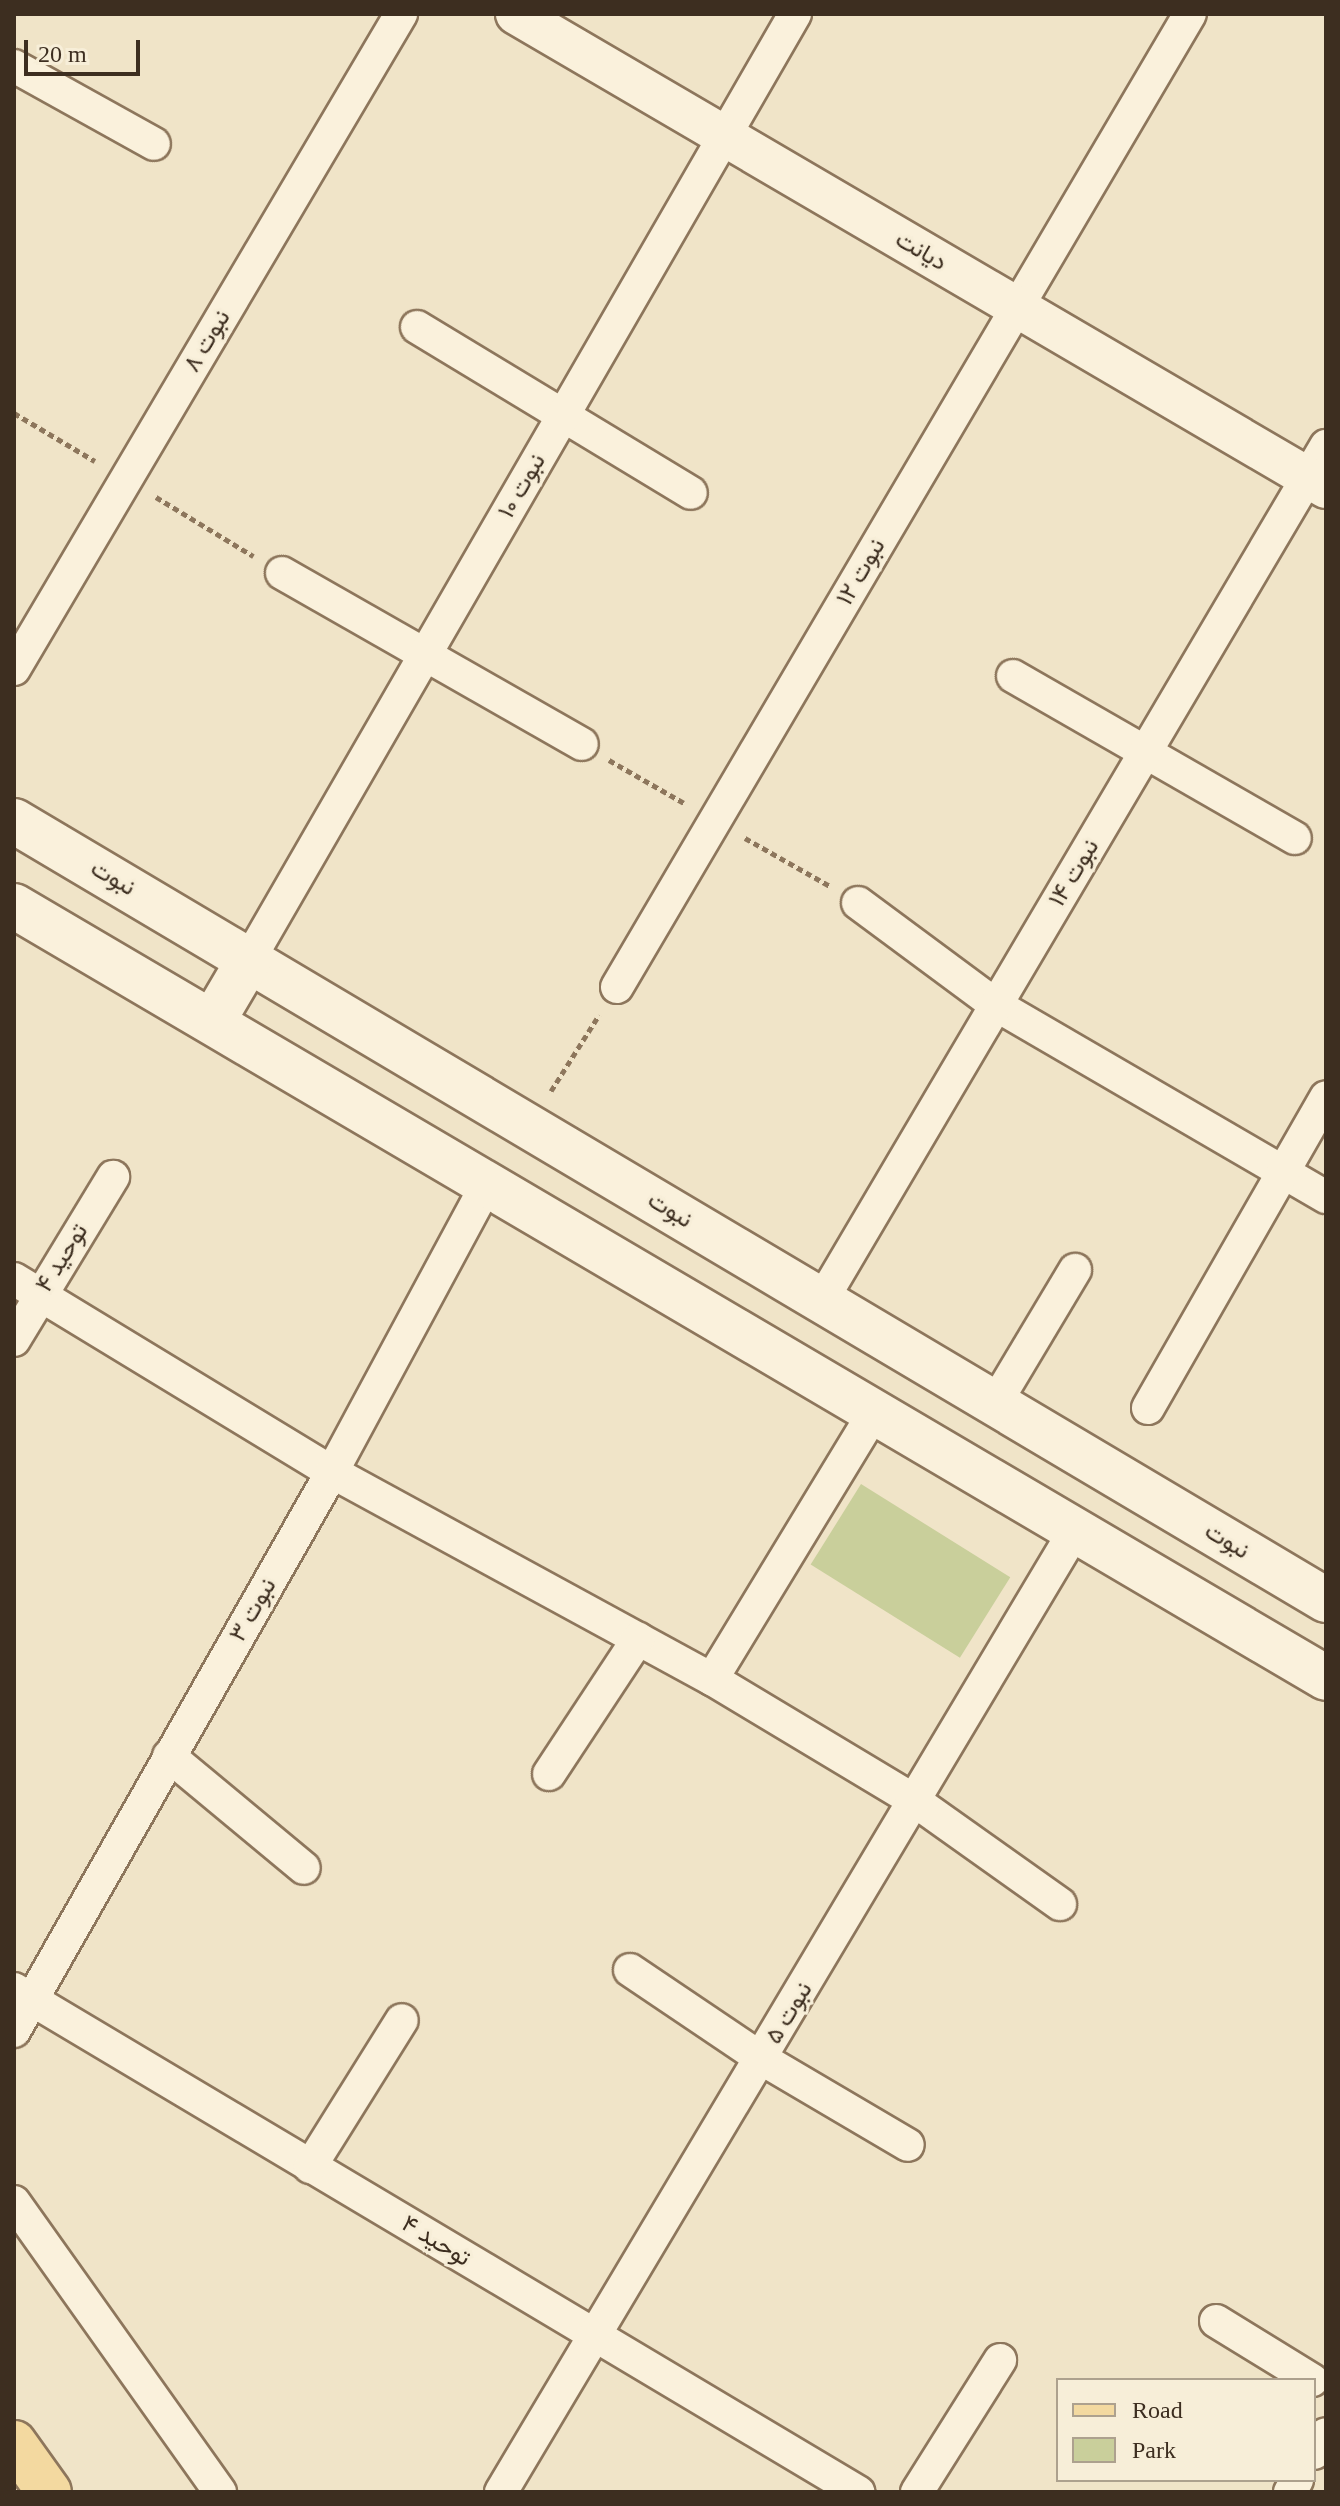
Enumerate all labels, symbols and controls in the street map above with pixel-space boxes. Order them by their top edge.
scale bar [28,24,144,74]
text: 20 m [38,41,87,67]
street label: دیانت [890,225,952,277]
street label: نبوت ۸ [177,305,237,377]
street label: نبوت ۱۰ [492,449,552,523]
street label: نبوت ۱۲ [830,533,892,611]
street label: نبوت ۱۴ [1043,834,1105,912]
street label: نبوت [86,854,140,902]
street label: نبوت [643,1186,697,1234]
street label: توحید ۴ [30,1218,94,1298]
street label: نبوت [1200,1517,1254,1565]
street label: نبوت ۳ [223,1573,283,1647]
street label: نبوت ۵ [759,1977,819,2049]
street label: توحید ۴ [396,2209,476,2273]
legend [1056,2378,1316,2482]
text: Road [1132,2397,1183,2423]
text: Park [1132,2437,1176,2463]

